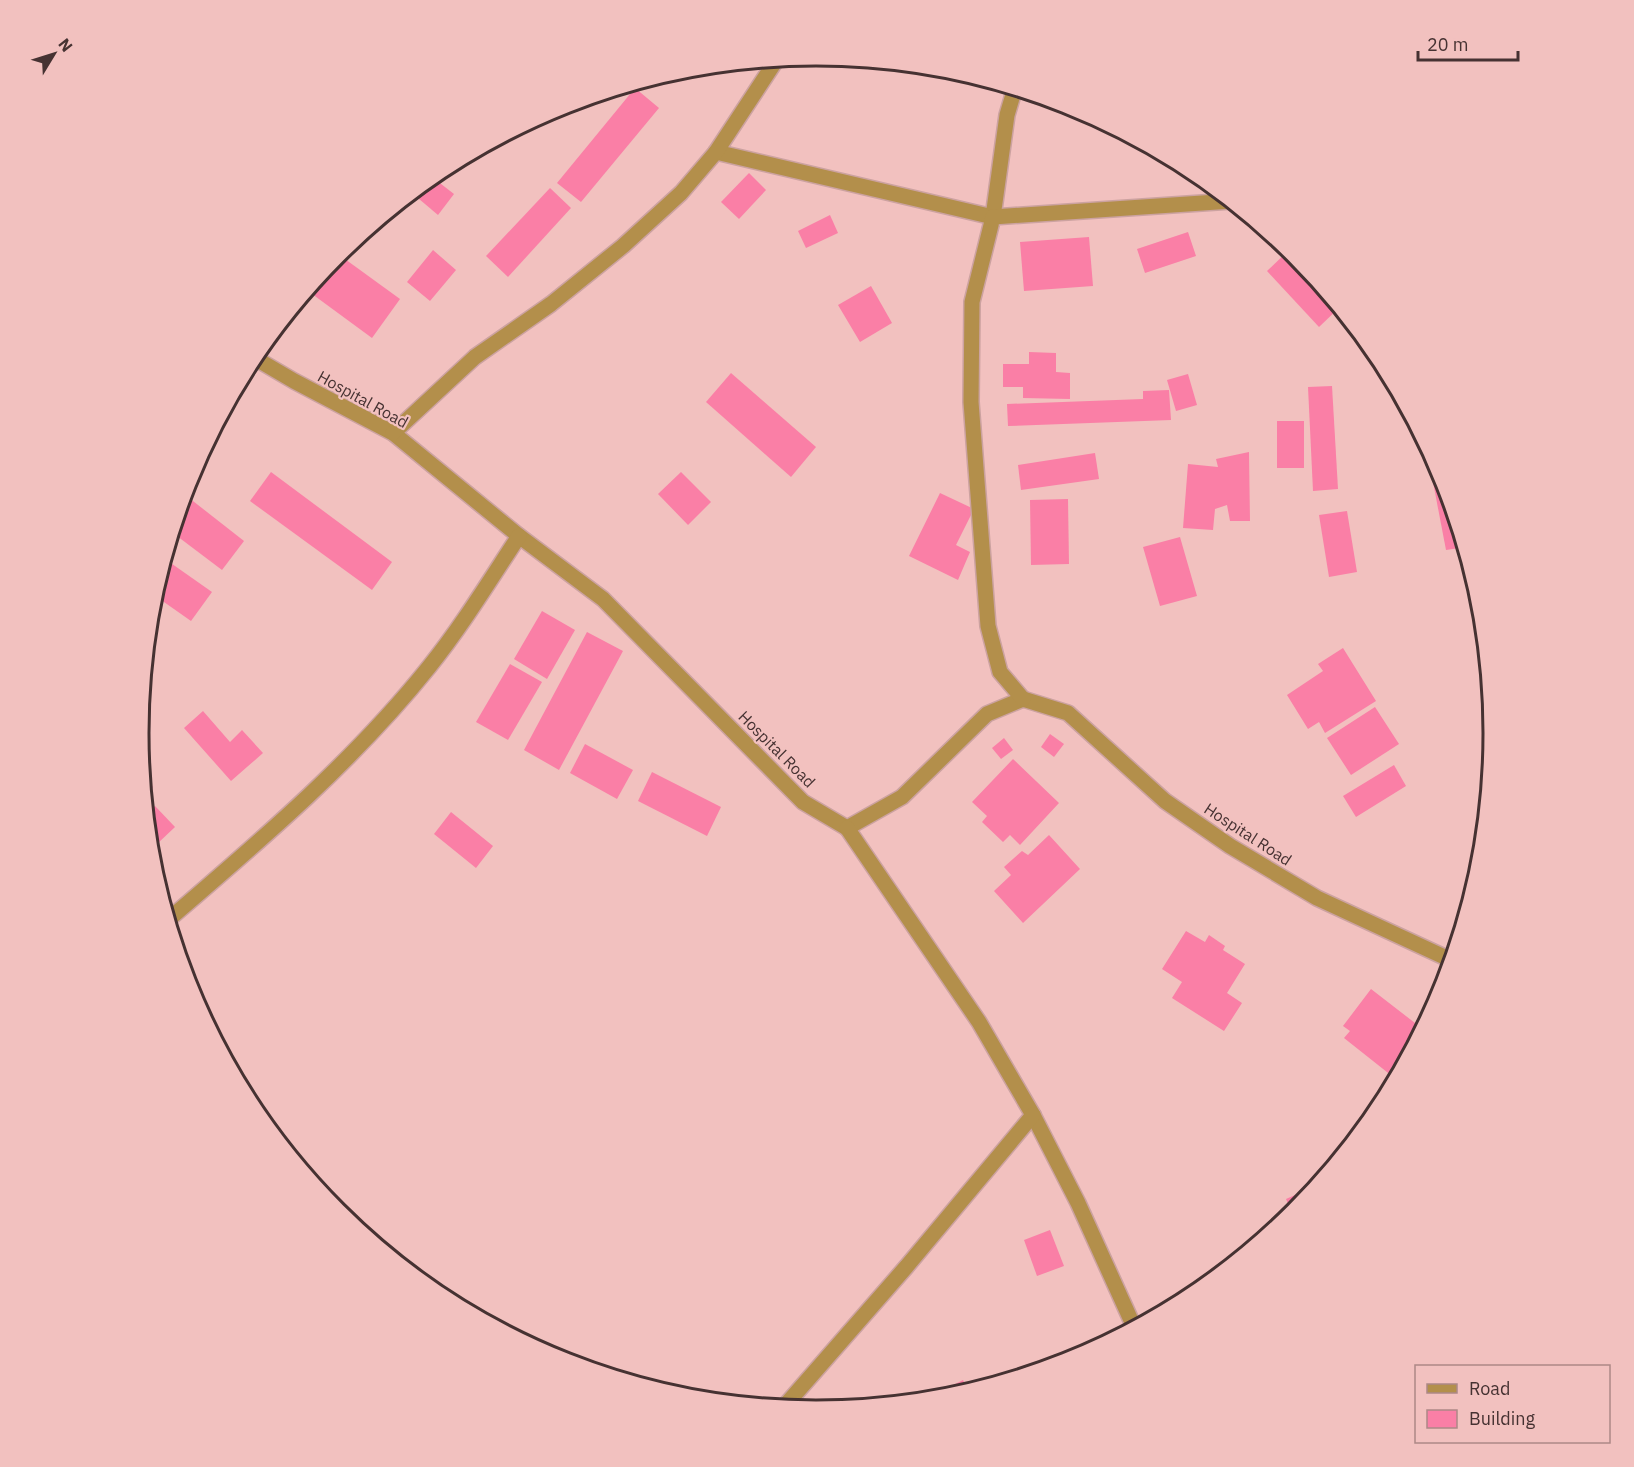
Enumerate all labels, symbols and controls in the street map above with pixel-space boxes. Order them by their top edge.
north arrow [24,24,84,84]
scale bar [1418,24,1518,62]
text: 20 m [1427,33,1469,56]
text: N [54,34,77,55]
street label: Hospital Road [314,366,412,432]
street label: Hospital Road [734,706,820,792]
street label: Hospital Road [1200,798,1296,870]
legend [1415,1365,1610,1443]
text: Road [1469,1377,1510,1400]
text: Building [1469,1407,1536,1430]

